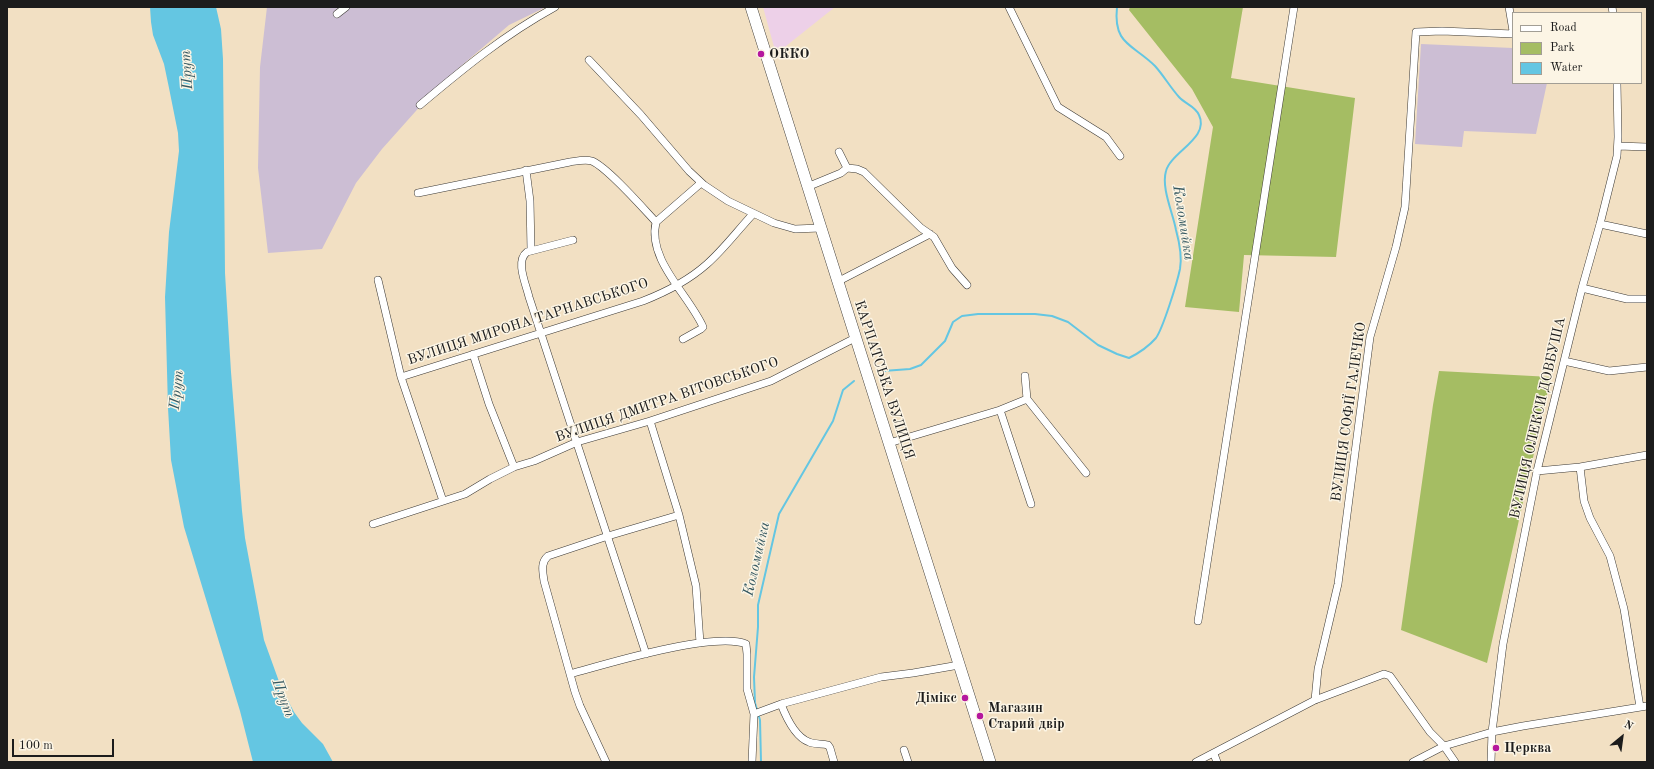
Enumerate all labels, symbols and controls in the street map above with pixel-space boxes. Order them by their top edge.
legend [1512,12,1642,84]
text: Road [1550,22,1577,34]
text: Park [1550,42,1575,54]
place label: ОККО [769,46,810,62]
marker: ОККО [756,49,766,59]
water label: Прут [177,50,197,90]
text: Water [1550,62,1582,74]
water label: Коломийка [1168,184,1198,262]
street label: ВУЛИЦЯ МИРОНА ТАРНАВСЬКОГО [405,275,651,369]
street label: КАРПАТСЬКА ВУЛИЦЯ [850,298,918,462]
street label: ВУЛИЦЯ ОЛЕКСИ ДОВБУША [1507,315,1569,521]
street label: ВУЛИЦЯ СОФІЇ ГАЛЕЧКО [1328,321,1370,503]
street label: ВУЛИЦЯ ДМИТРА ВІТОВСЬКОГО [553,354,781,446]
water label: Прут [166,369,188,411]
water label: Коломийка [740,520,774,598]
water label: Прут [267,676,299,720]
place label: Дімікс [915,690,957,706]
marker: Дімікс [960,693,970,703]
place label: Магазин Старий двір [988,700,1065,732]
marker: Магазин Старий двір [975,711,985,721]
north arrow [1602,717,1642,757]
text: N [1622,719,1634,733]
scale bar [14,731,116,757]
text: 100 m [19,740,53,752]
place label: Церква [1504,740,1551,756]
marker: Церква [1491,743,1501,753]

